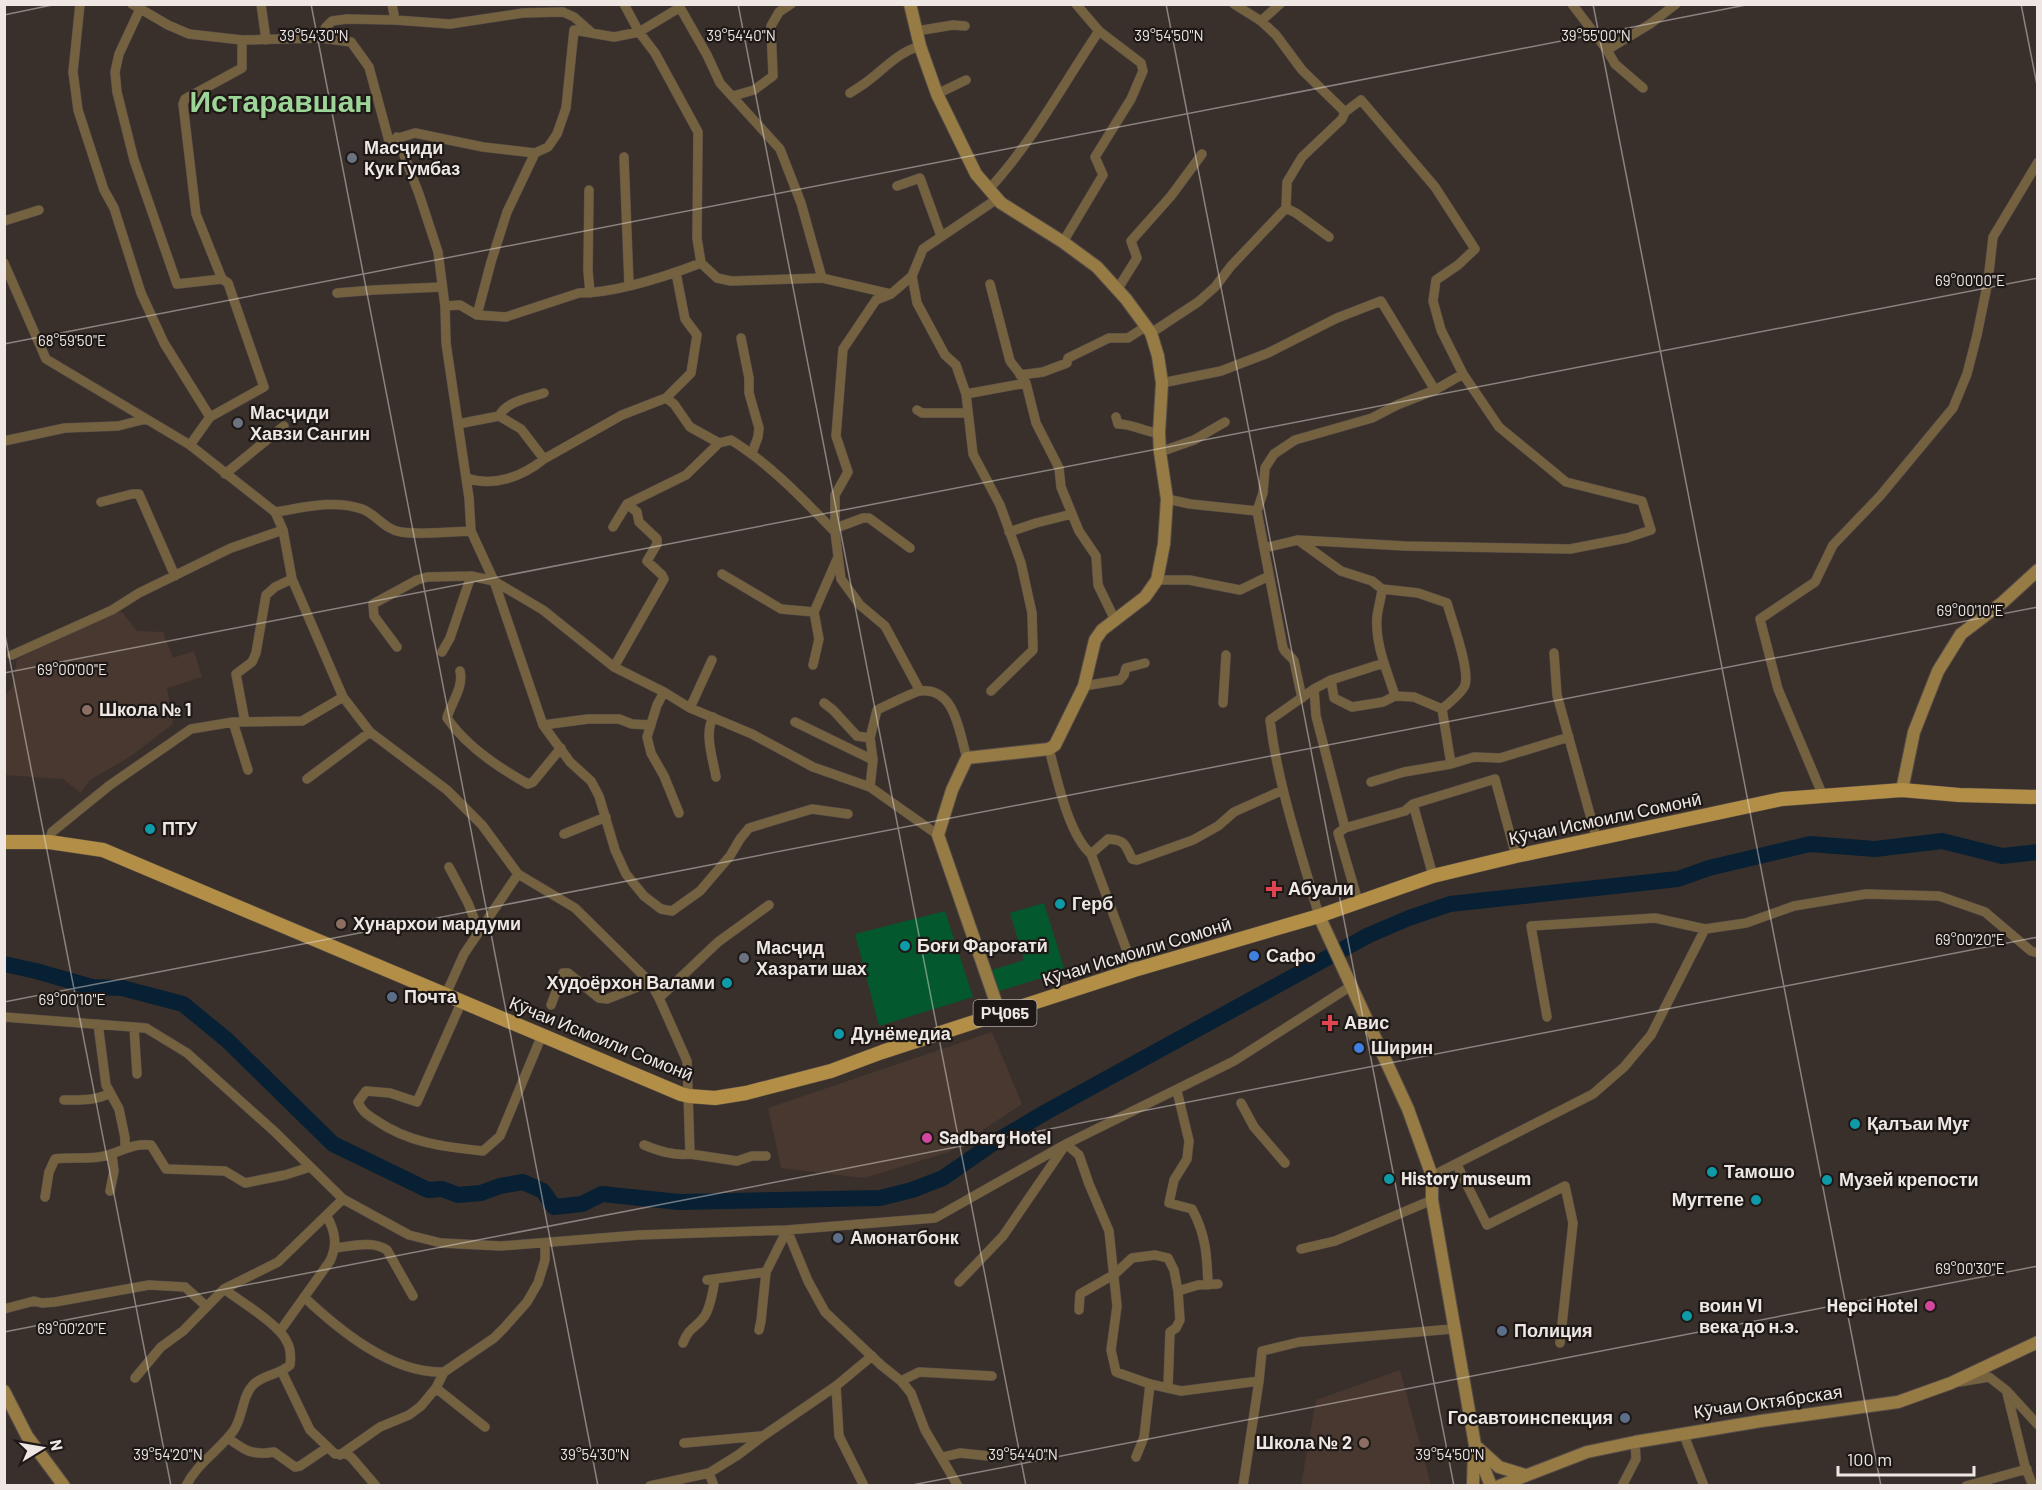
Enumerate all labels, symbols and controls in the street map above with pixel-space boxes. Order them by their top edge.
text: 39°54'30"N [279,26,349,44]
text: 39°54'40"N [706,26,776,44]
text: 39°54'50"N [1134,26,1204,44]
text: 39°55'00"N [1561,26,1631,44]
district label: Истаравшан [190,82,372,118]
place label: Масҷиди Кук Гумбаз [364,136,460,179]
marker: Масҷиди Кук Гумбаз [345,151,359,165]
text: 69°00'00"E [1935,271,2005,289]
text: 68°59'50"E [38,331,106,349]
place label: Масҷиди Хавзи Сангин [250,401,370,444]
marker: Масҷиди Хавзи Сангин [231,416,245,430]
text: 69°00'10"E [1937,601,2003,619]
text: 69°00'00"E [37,660,107,678]
place label: Школа № 1 [99,698,192,720]
marker: Школа № 1 [80,703,94,717]
street label: Кӯчаи Исмоили Сомонӣ [1506,787,1703,849]
place label: ПТУ [162,817,198,839]
marker: ПТУ [143,822,157,836]
place label: Абуали [1288,877,1354,899]
marker: Абуали [1265,880,1283,898]
place label: Герб [1072,892,1113,914]
marker: Герб [1053,897,1067,911]
place label: Хунархои мардуми [353,912,521,934]
street label: Кӯчаи Исмоили Сомонӣ [1040,912,1234,990]
marker: Хунархои мардуми [334,917,348,931]
text: 69°00'20"E [1935,930,2005,948]
place label: Боғи Фароғатӣ [917,934,1048,956]
place label: Масҷид Хазрати шах [756,936,867,979]
marker: Боғи Фароғатӣ [898,939,912,953]
place label: Сафо [1266,944,1316,966]
marker: Сафо [1247,949,1261,963]
marker: Масҷид Хазрати шах [737,951,751,965]
place label: Худоёрхон Валами [547,971,715,993]
marker: Худоёрхон Валами [720,976,734,990]
place label: Почта [404,985,458,1007]
text: 69°00'10"E [39,990,105,1008]
marker: Почта [385,990,399,1004]
street label: Кӯчаи Исмоили Сомонӣ [506,991,697,1085]
road number: РҶ065 [974,1000,1036,1026]
place label: Авис [1344,1011,1389,1033]
marker: Авис [1321,1014,1339,1032]
place label: Дунёмедиа [851,1022,952,1044]
marker: Дунёмедиа [832,1027,846,1041]
place label: Ширин [1371,1036,1433,1058]
marker: Ширин [1352,1041,1366,1055]
place label: Қалъаи Муғ [1867,1112,1970,1134]
marker: Қалъаи Муғ [1848,1117,1862,1131]
place label: Sadbarg Hotel [939,1126,1051,1148]
marker: Sadbarg Hotel [920,1131,934,1145]
place label: Тамошо [1724,1160,1795,1182]
marker: Тамошо [1705,1165,1719,1179]
place label: History museum [1401,1167,1531,1189]
place label: Музей крепости [1839,1168,1979,1190]
marker: History museum [1382,1172,1396,1186]
marker: Музей крепости [1820,1173,1834,1187]
place label: Мугтепе [1672,1188,1744,1210]
marker: Мугтепе [1749,1193,1763,1207]
place label: Амонатбонк [850,1226,960,1248]
marker: Амонатбонк [831,1231,845,1245]
text: 69°00'30"E [1935,1259,2005,1277]
place label: воин VI века до н.э. [1699,1294,1799,1337]
place label: Hepci Hotel [1827,1294,1918,1316]
marker: Hepci Hotel [1923,1299,1937,1313]
marker: воин VI века до н.э. [1680,1309,1694,1323]
text: 69°00'20"E [37,1319,107,1337]
place label: Полиция [1514,1319,1593,1341]
marker: Полиция [1495,1324,1509,1338]
street label: Кӯчаи Октябрская [1692,1380,1844,1422]
place label: Госавтоинспекция [1448,1406,1613,1428]
marker: Госавтоинспекция [1618,1411,1632,1425]
north arrow [12,1418,72,1478]
place label: Школа № 2 [1256,1431,1352,1453]
marker: Школа № 2 [1357,1436,1371,1450]
text: N [47,1438,68,1452]
scale bar [1838,1439,1974,1477]
text: 39°54'20"N [133,1445,203,1463]
text: 39°54'30"N [560,1445,630,1463]
text: 39°54'40"N [988,1445,1058,1463]
text: 39°54'50"N [1415,1445,1485,1463]
text: 100 m [1847,1448,1892,1470]

